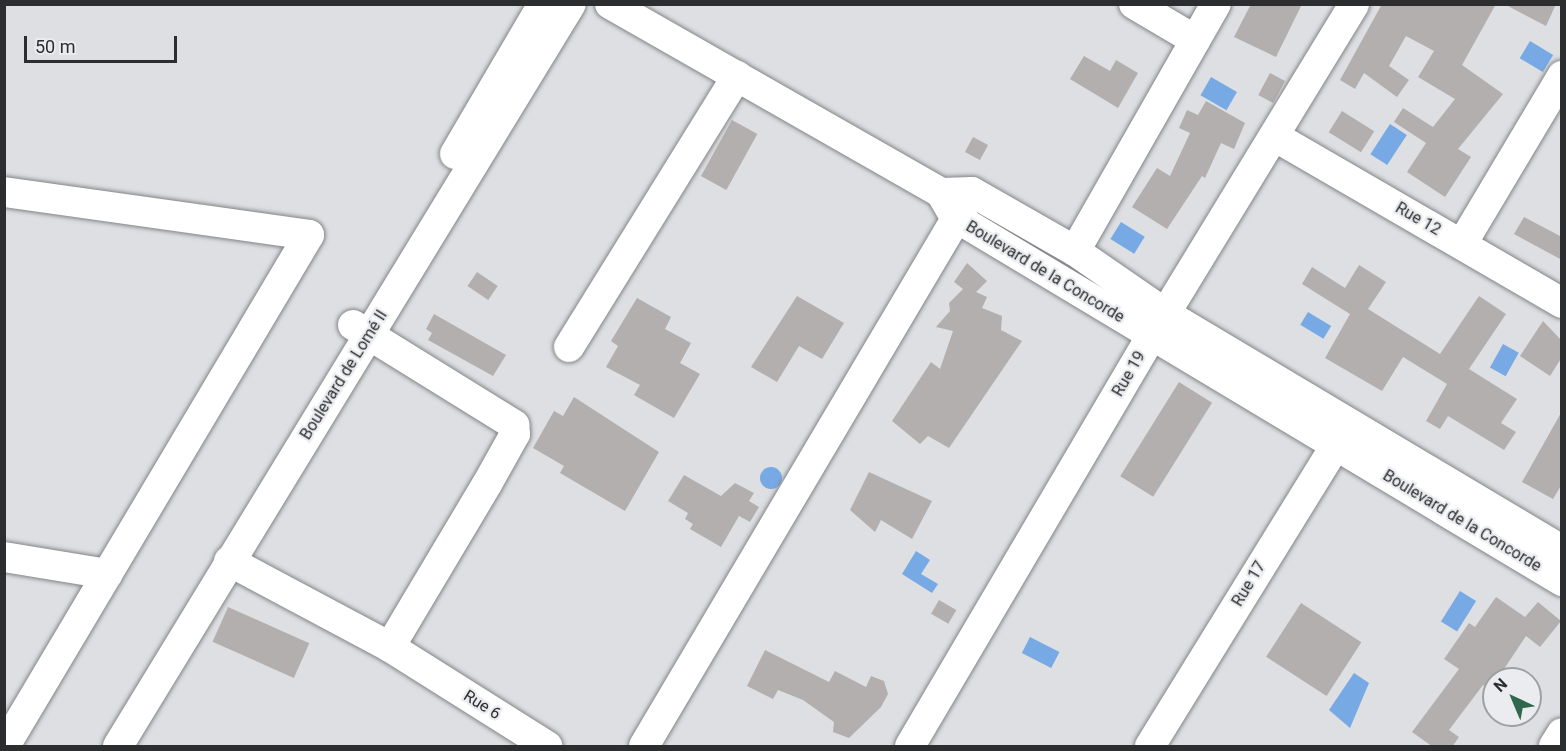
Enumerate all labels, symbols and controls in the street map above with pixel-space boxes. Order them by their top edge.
scale bar [27,24,180,62]
text: 50 m [35,36,75,57]
street label: Rue 12 [1392,198,1444,240]
street label: Boulevard de la Concorde [962,217,1128,327]
street label: Boulevard de Lomé II [296,307,392,443]
street label: Rue 19 [1108,348,1150,400]
street label: Boulevard de la Concorde [1379,466,1545,576]
street label: Rue 17 [1228,558,1270,610]
north arrow [1482,667,1542,727]
text: N [1490,674,1511,696]
street label: Rue 6 [460,686,504,724]

